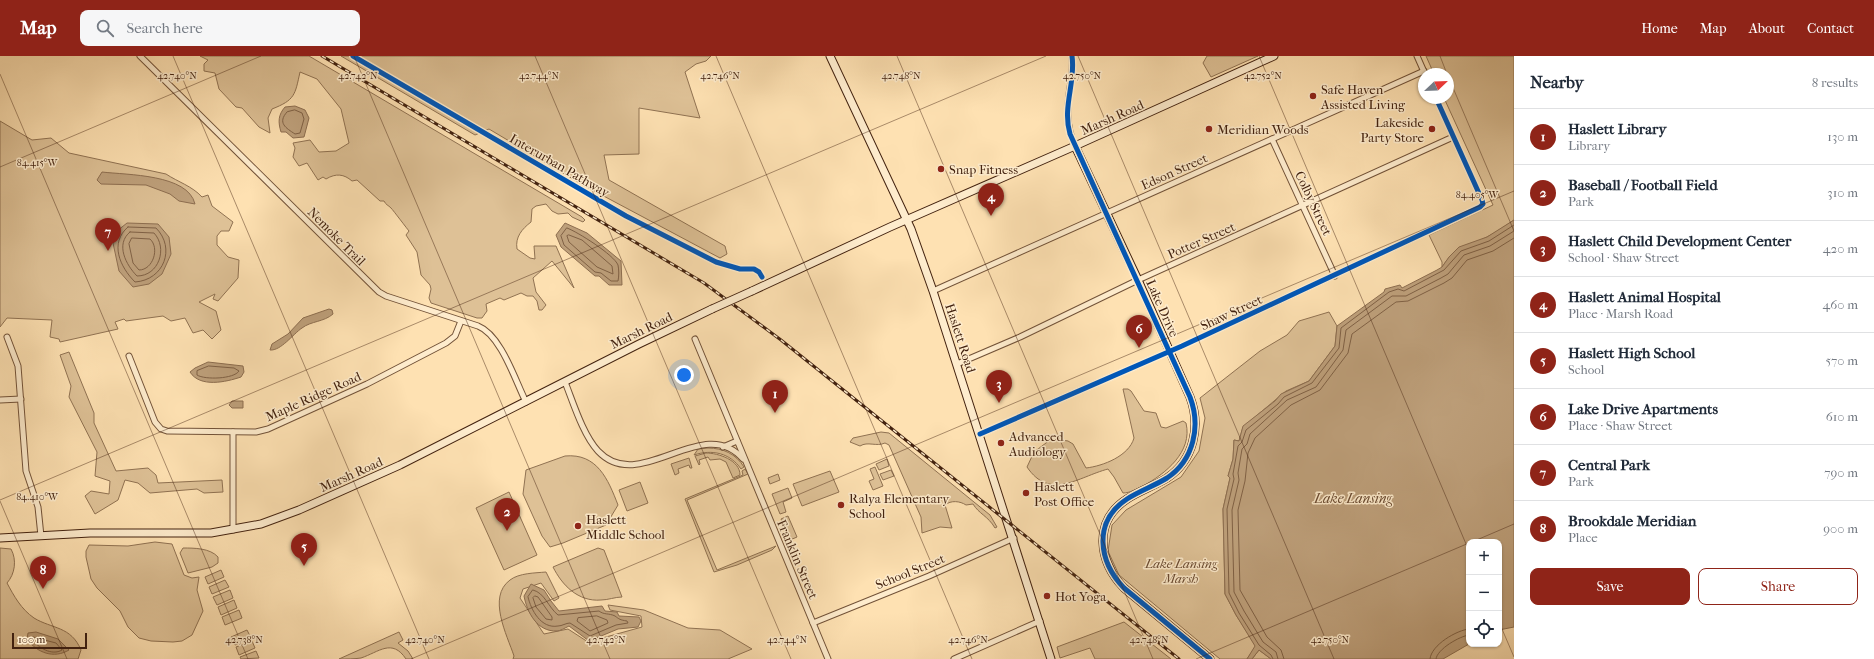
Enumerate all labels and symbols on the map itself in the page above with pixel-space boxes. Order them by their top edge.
north arrow [1418,68,1454,104]
text: 42.740°N [157,70,197,82]
text: 42.742°N [338,70,378,82]
text: 42.744°N [519,70,559,82]
text: 42.746°N [700,70,740,82]
text: 42.748°N [881,70,921,82]
text: 42.750°N [1063,70,1102,82]
text: 42.752°N [1244,70,1282,82]
place label: Safe Haven Assisted Living [1320,82,1406,112]
marker: Safe Haven Assisted Living [1308,91,1318,101]
street label: Marsh Road [1078,97,1147,138]
place label: Lakeside Party Store [1361,115,1425,145]
place label: Meridian Woods [1217,122,1309,137]
marker: Meridian Woods [1204,124,1214,134]
marker: Lakeside Party Store [1427,124,1437,134]
street label: Interurban Pathway [507,131,613,201]
street label: Edson Street [1139,150,1210,193]
text: 84.415°W [17,157,58,169]
place label: Snap Fitness [949,162,1018,177]
marker: Snap Fitness [936,164,946,174]
street label: Colby Street [1292,169,1335,238]
pin: 4 [978,183,1004,216]
text: 84.405°W [1456,189,1499,201]
street label: Nemoke Trail [305,204,369,269]
pin: 7 [95,218,121,251]
street label: Potter Street [1165,219,1238,262]
street label: Lake Drive [1143,277,1182,340]
street label: Shaw Street [1198,291,1265,333]
street label: Haslett Road [942,302,979,376]
street label: Marsh Road [608,309,676,352]
pin: 6 [1126,315,1152,348]
your location [674,365,694,385]
street label: Maple Ridge Road [263,368,364,424]
pin: 3 [986,370,1012,403]
pin: 1 [762,380,788,413]
place label: Advanced Audiology [1008,429,1067,459]
marker: Advanced Audiology [996,438,1006,448]
street label: Marsh Road [317,454,386,495]
place label: Haslett Post Office [1034,479,1095,509]
marker: Haslett Post Office [1021,488,1031,498]
water label: Lake Lansing [1313,490,1392,507]
text: 84.410°W [16,491,59,503]
place label: Ralya Elementary School [849,491,950,521]
pin: 2 [494,498,520,531]
marker: Ralya Elementary School [836,500,846,510]
place label: Haslett Middle School [586,512,665,542]
street label: Franklin Street [774,517,821,601]
marker: Haslett Middle School [573,521,583,531]
pin: 5 [291,533,317,566]
street label: School Street [873,551,947,592]
pin: 8 [30,556,56,589]
park label: Lake Lansing Marsh [1144,556,1218,586]
place label: Hot Yoga [1055,589,1107,604]
marker: Hot Yoga [1042,591,1052,601]
scale bar [12,631,87,650]
text: 42.738°N [225,634,263,646]
text: 42.740°N [405,634,445,646]
text: 42.742°N [586,634,626,646]
text: 42.744°N [767,634,807,646]
text: 42.746°N [948,634,988,646]
text: 42.748°N [1129,634,1169,646]
text: 42.750°N [1311,634,1350,646]

